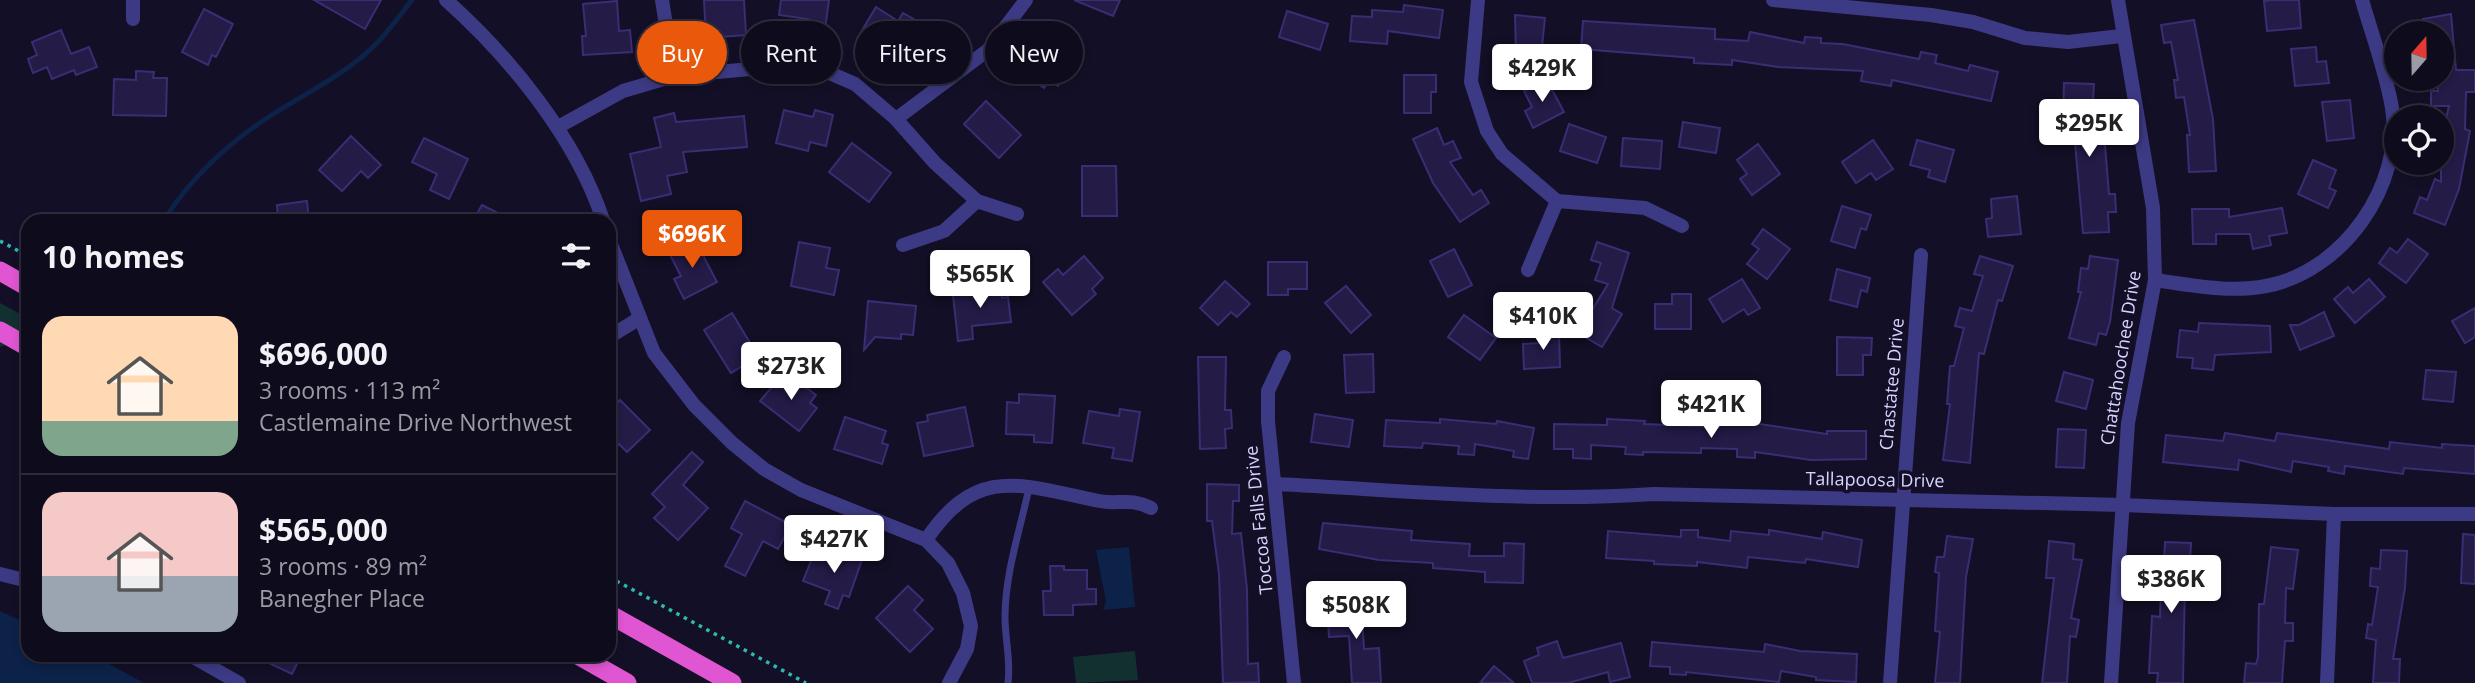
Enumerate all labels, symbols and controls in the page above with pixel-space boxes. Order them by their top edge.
chip: Buy [637,21,727,84]
chip: Rent [741,21,841,84]
chip: Filters [855,21,971,84]
chip: New [985,21,1083,84]
north arrow [2384,21,2454,91]
map controls [2384,21,2454,175]
pin: $429K [1493,44,1591,104]
text: $429K [1508,51,1576,83]
pin: $295K [2040,100,2138,159]
button: locate [2384,105,2454,175]
text: $295K [2055,106,2123,138]
pin: $696K [643,210,741,270]
text: $696K [658,217,726,249]
text: 10 homes [42,236,185,277]
icon: filters [557,237,595,275]
pin: $565K [931,250,1029,310]
text: $565K [946,257,1014,289]
street label: Chattahoochee Drive [2094,269,2146,447]
pin: $410K [1494,292,1592,352]
text: $410K [1509,299,1577,331]
street label: Chastatee Drive [1873,317,1909,451]
text: $696,000 [259,333,388,374]
pin: $273K [742,342,840,402]
icon: home [98,344,182,428]
text: $273K [757,349,825,381]
text: 3 rooms · 113 m² [259,374,440,406]
pin: $421K [1662,380,1760,440]
text: $421K [1677,387,1745,419]
text: Castlemaine Drive Northwest [259,406,572,438]
street label: Toccoa Falls Drive [1238,445,1278,596]
street label: Tallapoosa Drive [1805,466,1945,492]
text: $565,000 [259,509,388,550]
pin: $427K [785,516,883,575]
icon: home [98,520,182,604]
text: $427K [800,522,868,554]
text: 3 rooms · 89 m² [259,550,427,582]
pin: $386K [2122,556,2220,615]
text: $386K [2137,562,2205,594]
text: Banegher Place [259,582,425,614]
pin: $508K [1307,582,1405,641]
text: $508K [1322,588,1390,620]

